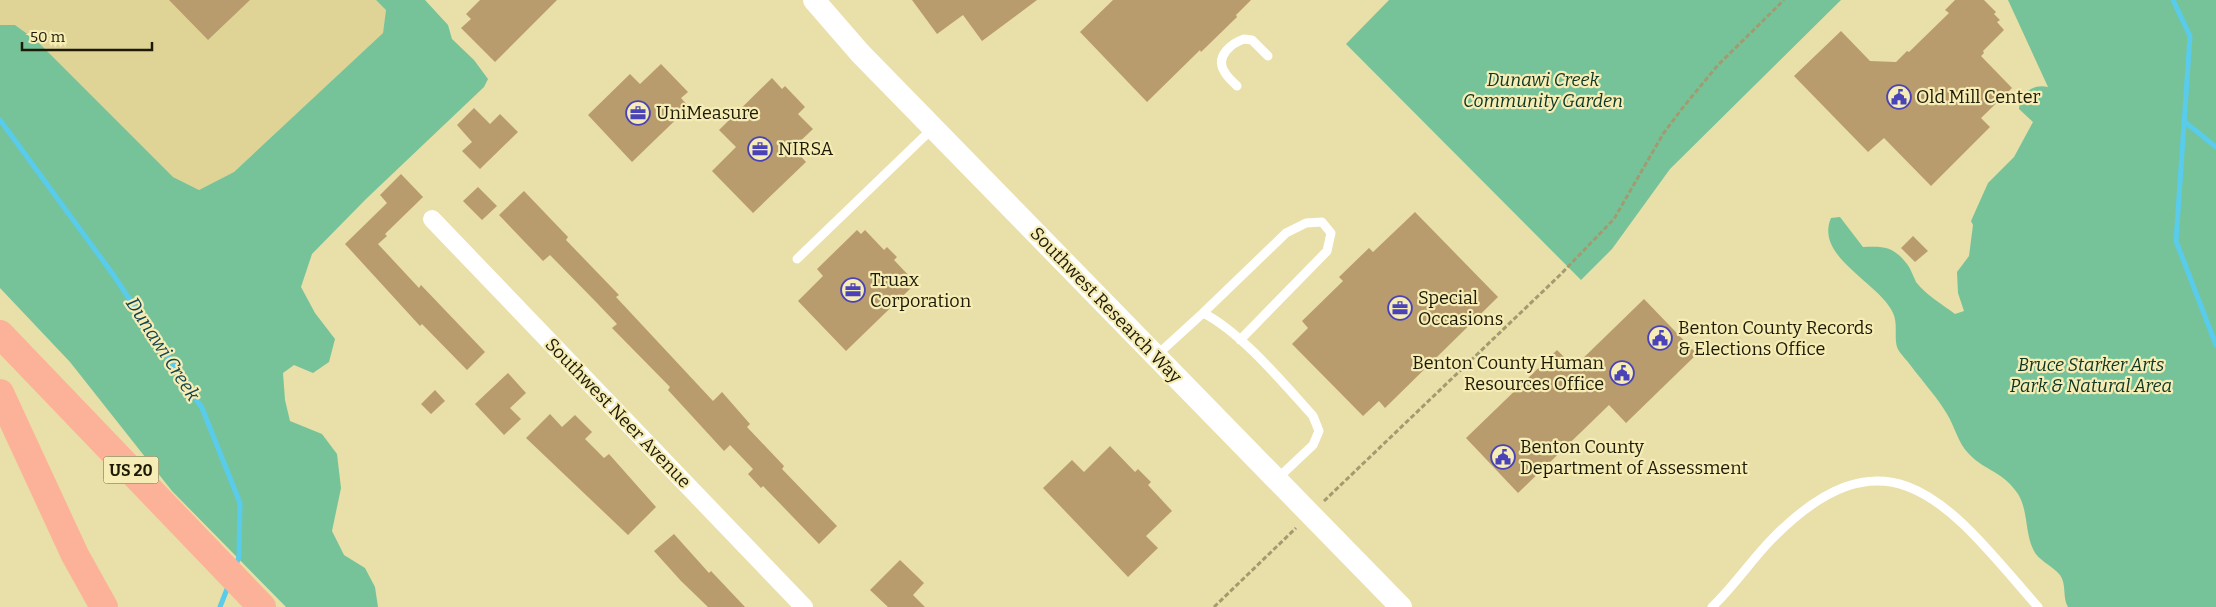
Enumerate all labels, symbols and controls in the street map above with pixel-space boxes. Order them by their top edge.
scale bar [22,20,152,52]
text: 50 m [30,28,66,46]
park label: Dunawi Creek Community Garden [1463,69,1623,112]
public building icon: Old Mill Center [1886,84,1912,110]
place label: Old Mill Center [1916,86,2041,108]
office icon: UniMeasure [625,100,651,126]
place label: UniMeasure [656,102,759,124]
office icon: NIRSA [747,136,773,162]
place label: NIRSA [778,138,834,160]
street label: Southwest Research Way [1026,222,1187,388]
place label: Truax Corporation [870,269,972,312]
office icon: Truax Corporation [840,277,866,303]
place label: Special Occasions [1418,287,1503,330]
water label: Dunawi Creek [121,293,205,406]
office icon: Special Occasions [1387,295,1413,321]
place label: Benton County Records & Elections Office [1678,317,1873,360]
public building icon: Benton County Records & Elections Office [1647,325,1673,351]
street label: Southwest Neer Avenue [541,333,695,493]
place label: Benton County Human Resources Office [1412,352,1605,395]
park label: Bruce Starker Arts Park & Natural Area [2010,354,2172,397]
public building icon: Benton County Human Resources Office [1609,360,1635,386]
place label: Benton County Department of Assessment [1520,436,1749,479]
public building icon: Benton County Department of Assessment [1490,444,1516,470]
road number: US 20 [104,456,158,484]

